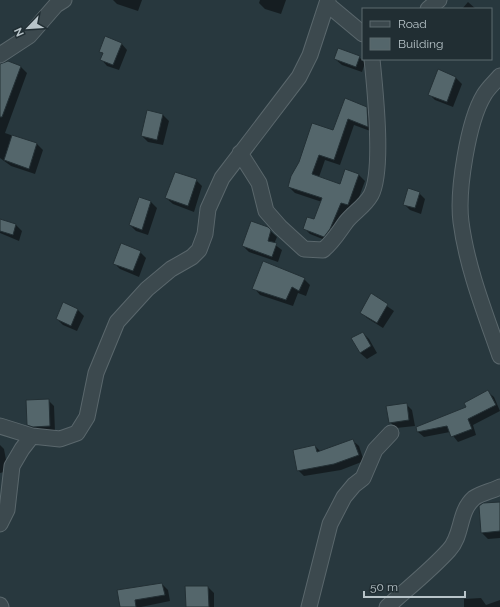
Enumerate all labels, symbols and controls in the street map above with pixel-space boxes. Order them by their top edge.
north arrow [8,8,48,48]
legend [362,8,492,60]
text: Road [398,17,427,31]
text: N [12,25,27,39]
text: Building [398,37,444,51]
scale bar [364,573,465,599]
text: 50 m [370,580,398,594]

